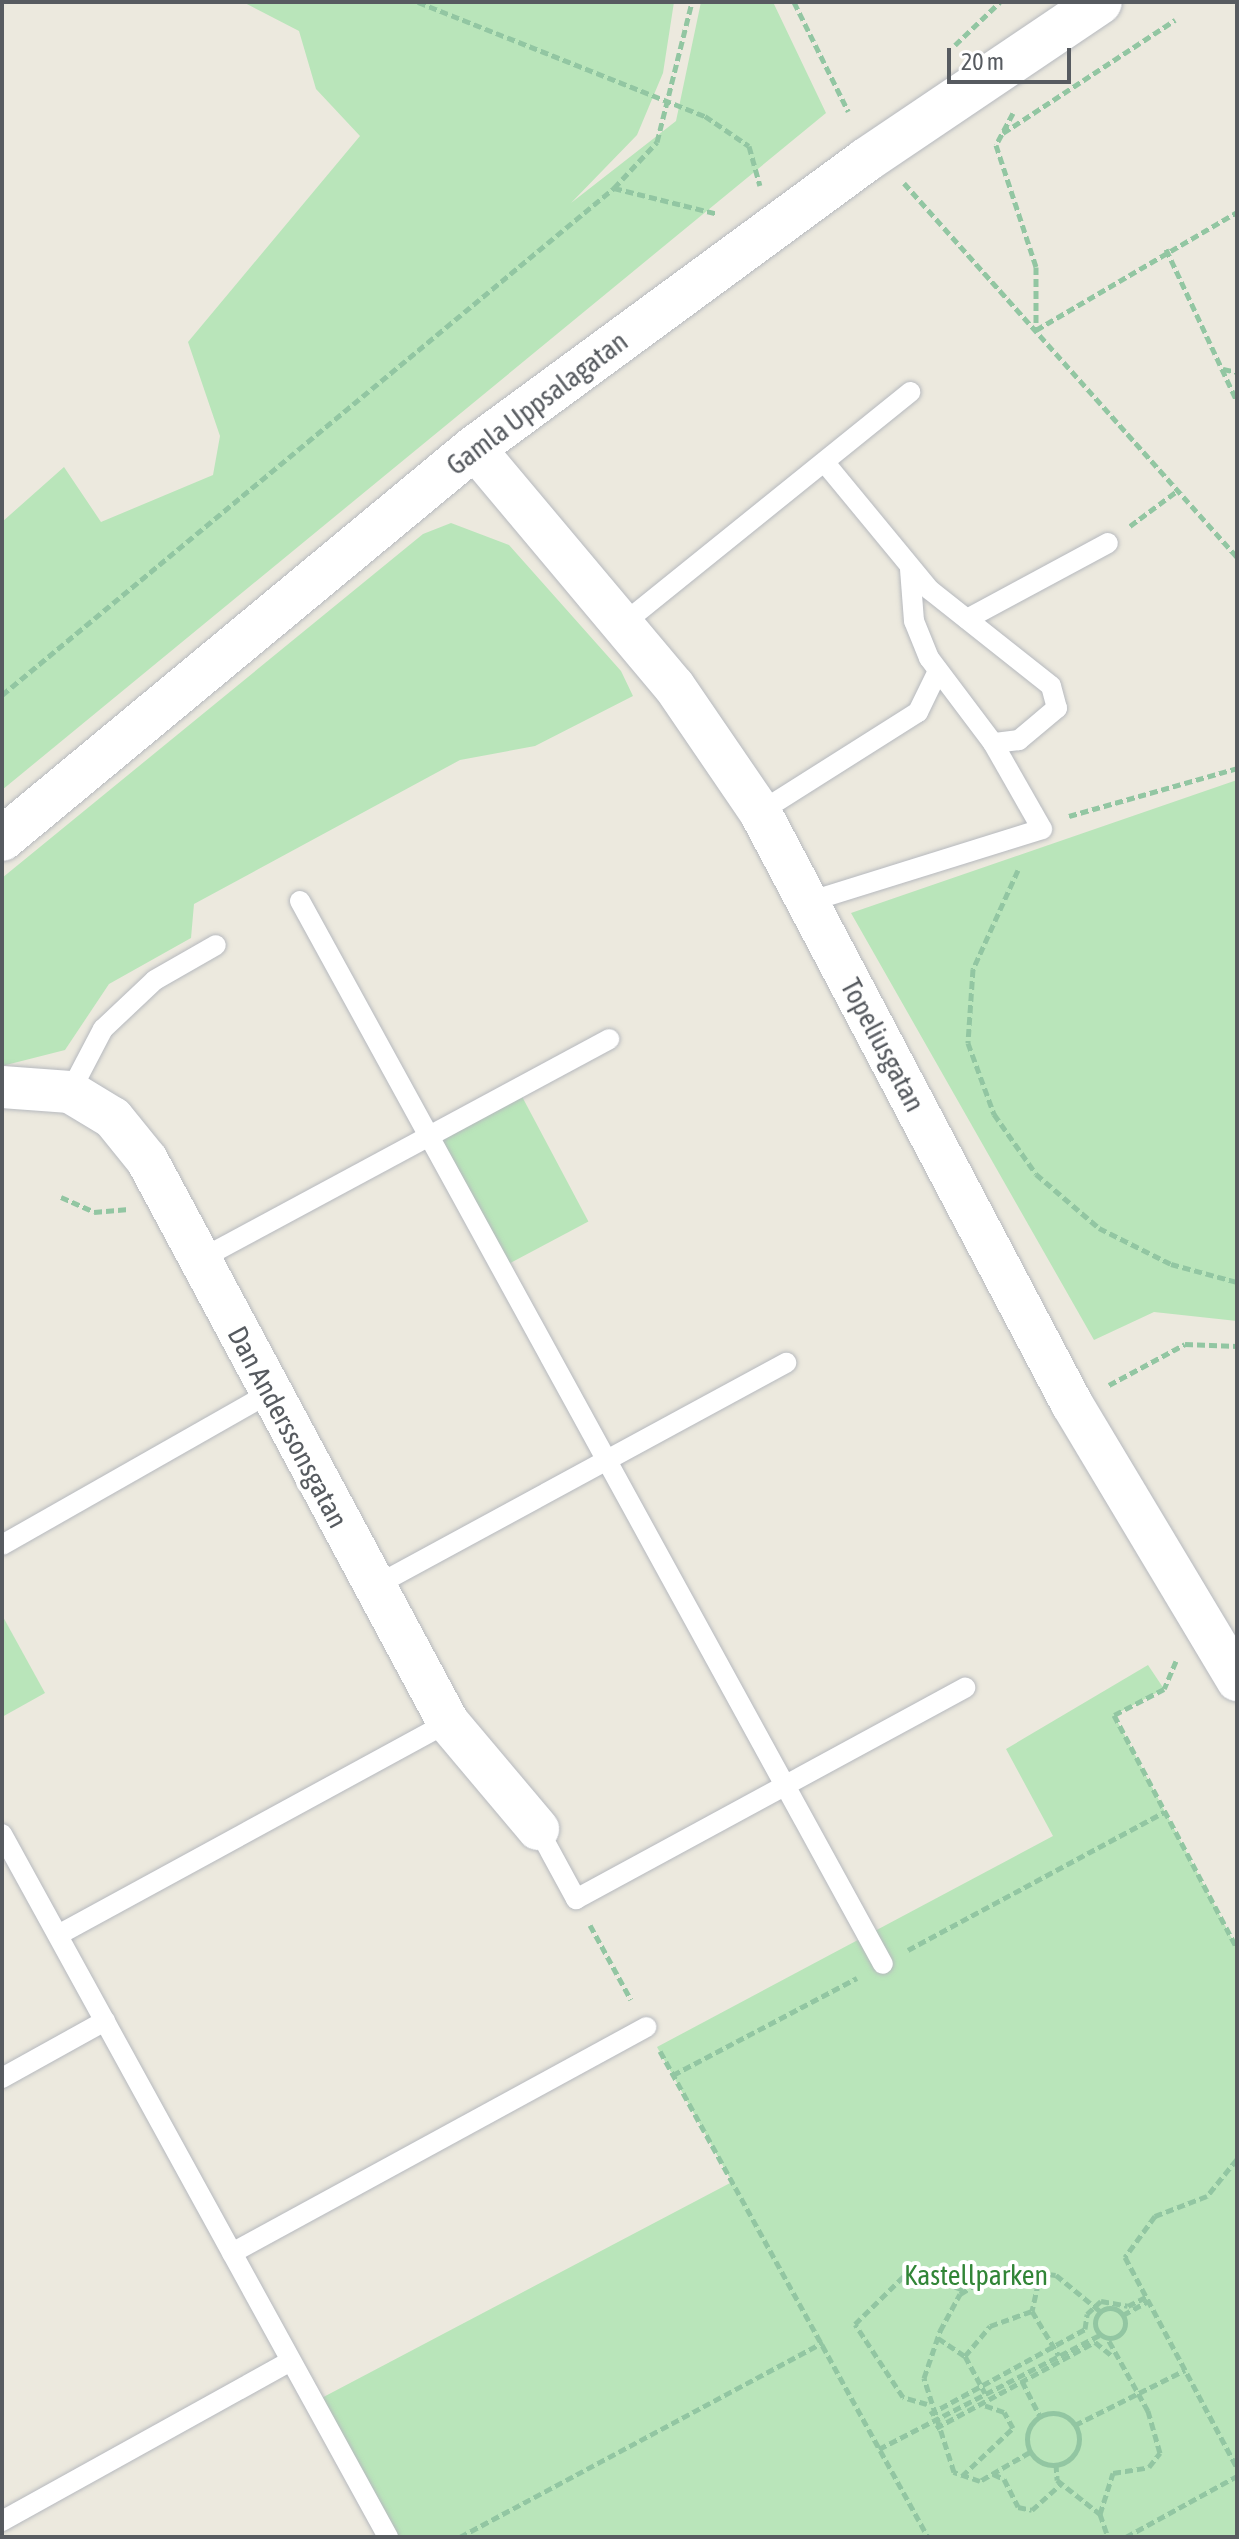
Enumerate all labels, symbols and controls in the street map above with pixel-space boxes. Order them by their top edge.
scale bar [951,32,1075,82]
text: 20 m [961,48,1004,75]
street label: Gamla Uppsalagatan [440,324,634,482]
street label: Topeliusgatan [834,973,932,1117]
street label: Dan Anderssonsgatan [221,1321,355,1533]
park label: Kastellparken [904,2258,1048,2292]

